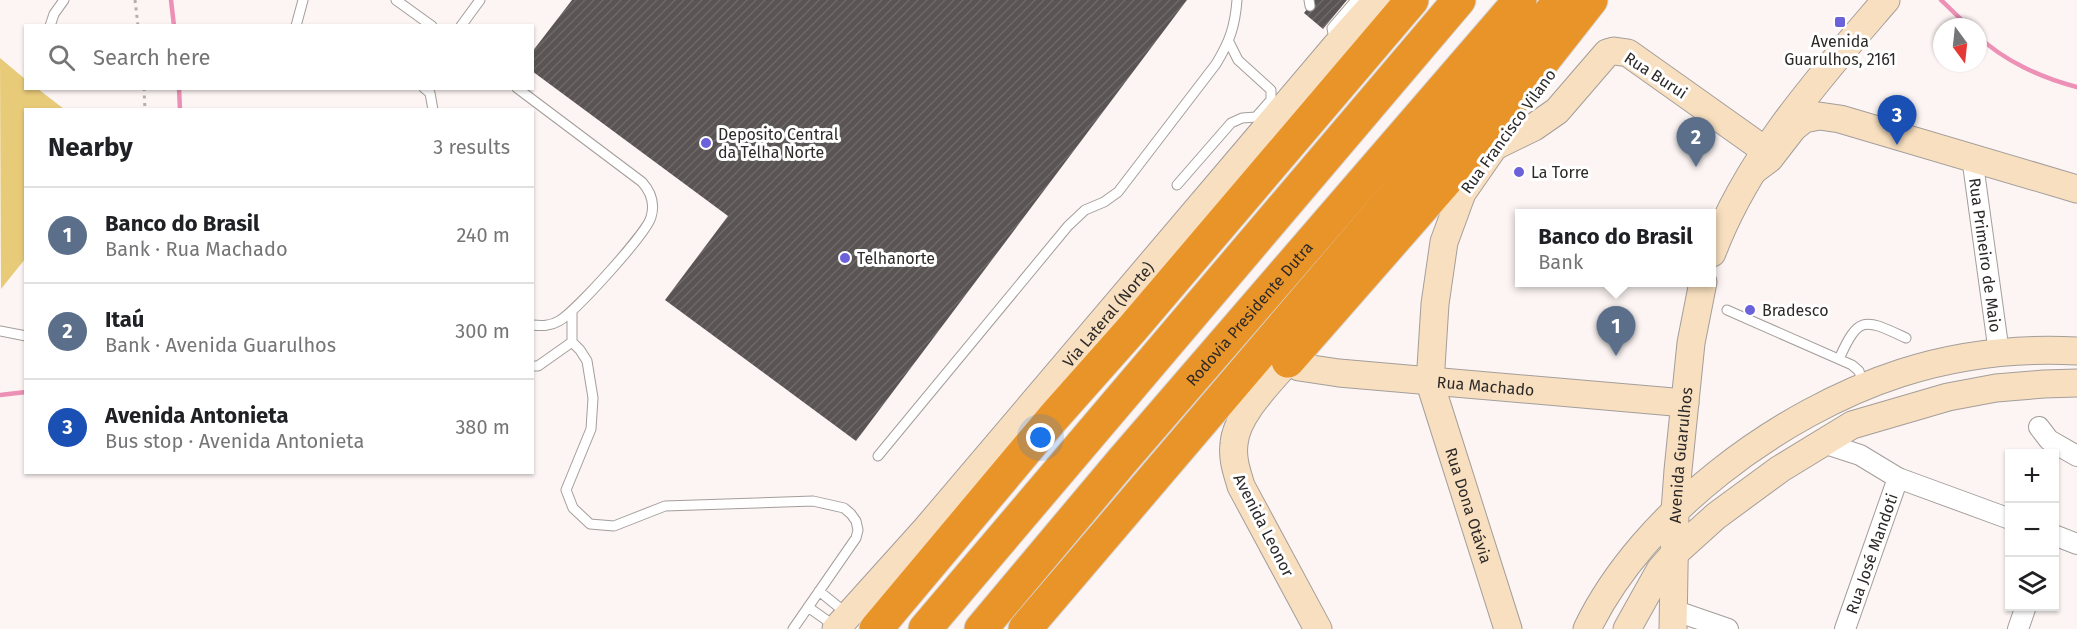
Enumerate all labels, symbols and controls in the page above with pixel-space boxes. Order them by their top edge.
marker: Avenida Guarulhos, 2161 [1833,15,1847,29]
north arrow [1933,18,1987,72]
search box [24,24,534,90]
place label: Avenida Guarulhos, 2161 [1784,32,1896,69]
icon: search [45,41,78,74]
text: Search here [93,44,211,71]
street label: Rua Burui [1621,48,1691,103]
street label: Rua Francisco Vilano [1457,65,1560,197]
pin: 3 [1878,96,1916,145]
pin: 2 [1676,118,1716,167]
place label: Deposito Central da Telha Norte [718,125,839,162]
text: Nearby [48,132,133,163]
text: 3 results [433,135,510,159]
marker: Deposito Central da Telha Norte [699,136,713,150]
place label: La Torre [1531,163,1589,182]
marker: La Torre [1512,165,1526,179]
street label: Rua Primeiro de Maio [1965,177,2005,333]
popup [1515,209,1716,287]
text: Banco do Brasil [105,210,260,237]
text: 1 [63,223,72,247]
text: 240 m [456,223,510,247]
text: Banco do Brasil [1538,223,1693,250]
text: Bank · Rua Machado [105,237,288,261]
street label: Rodovia Presidente Dutra [1182,238,1317,390]
place label: Telhanorte [857,249,935,268]
text: Bank [1538,250,1583,274]
marker: Telhanorte [838,251,852,265]
street label: Via Lateral (Norte) [1059,258,1158,371]
place label: Bradesco [1762,301,1828,320]
marker: Bradesco [1743,303,1757,317]
text: Itaú [105,306,144,333]
pin: 1 [1596,306,1636,356]
text: 2 [62,319,73,343]
text: 300 m [455,319,510,343]
text: Bank · Avenida Guarulhos [105,333,336,357]
street label: Rua Machado [1436,373,1535,400]
street label: Avenida Guarulhos [1666,386,1696,524]
text: Avenida Antonieta [105,402,289,429]
text: 3 [62,415,73,439]
text: 380 m [455,415,510,439]
your location [1026,423,1055,452]
text: Bus stop · Avenida Antonieta [105,429,364,453]
street label: Rua Dona Otávia [1441,445,1496,566]
map controls [2005,449,2059,611]
button: + [2005,449,2059,503]
street label: Avenida Leonor [1230,471,1298,580]
street label: Rua José Mandoti [1842,491,1902,616]
button: − [2005,503,2059,557]
button: layers [2005,557,2059,611]

